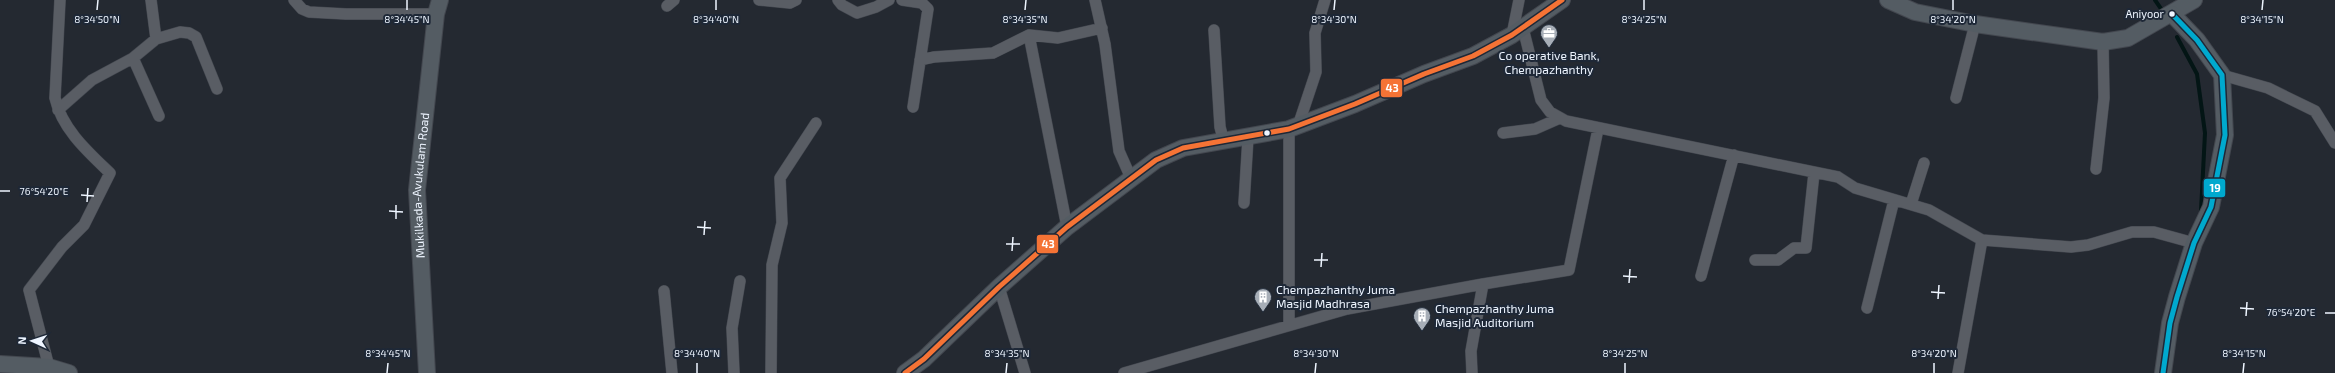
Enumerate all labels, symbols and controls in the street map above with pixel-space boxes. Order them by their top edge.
place label: Aniyoor [2125,7,2165,20]
marker: Aniyoor [2167,9,2177,19]
text: 8°34'50"N [74,13,120,25]
text: 8°34'45"N [384,13,430,25]
text: 8°34'40"N [693,13,739,25]
text: 8°34'35"N [1003,13,1047,25]
text: 8°34'30"N [1311,13,1357,25]
text: 8°34'25"N [1621,13,1667,25]
text: 8°34'20"N [1930,13,1976,25]
text: 8°34'15"N [2240,13,2284,25]
office icon: Co operative Bank, Chempazhanthy [1539,23,1559,48]
place label: Co operative Bank, Chempazhanthy [1499,48,1599,76]
line badge: 43 [1380,78,1403,98]
text: 43 [1385,81,1399,94]
street label: Mukilkada-Avukulam Road [409,112,431,259]
unlabelled marker [1262,128,1272,138]
line badge: 19 [2203,178,2226,198]
text: 19 [2209,181,2221,194]
text: 76°54'20"E [20,185,69,197]
line badge: 43 [1036,234,1059,254]
text: 43 [1041,237,1055,250]
place label: Chempazhanthy Juma Masjid Madhrasa [1276,282,1395,311]
building icon: Chempazhanthy Juma Masjid Madhrasa [1253,287,1273,312]
place label: Chempazhanthy Juma Masjid Auditorium [1435,301,1554,330]
building icon: Chempazhanthy Juma Masjid Auditorium [1412,306,1432,331]
text: 76°54'20"E [2267,306,2316,318]
north arrow [12,321,52,361]
text: N [15,336,28,345]
text: 8°34'45"N [365,347,411,359]
text: 8°34'40"N [674,347,720,359]
text: 8°34'35"N [985,347,1029,359]
text: 8°34'30"N [1293,347,1339,359]
text: 8°34'25"N [1602,347,1648,359]
text: 8°34'20"N [1911,347,1957,359]
text: 8°34'15"N [2222,347,2266,359]

